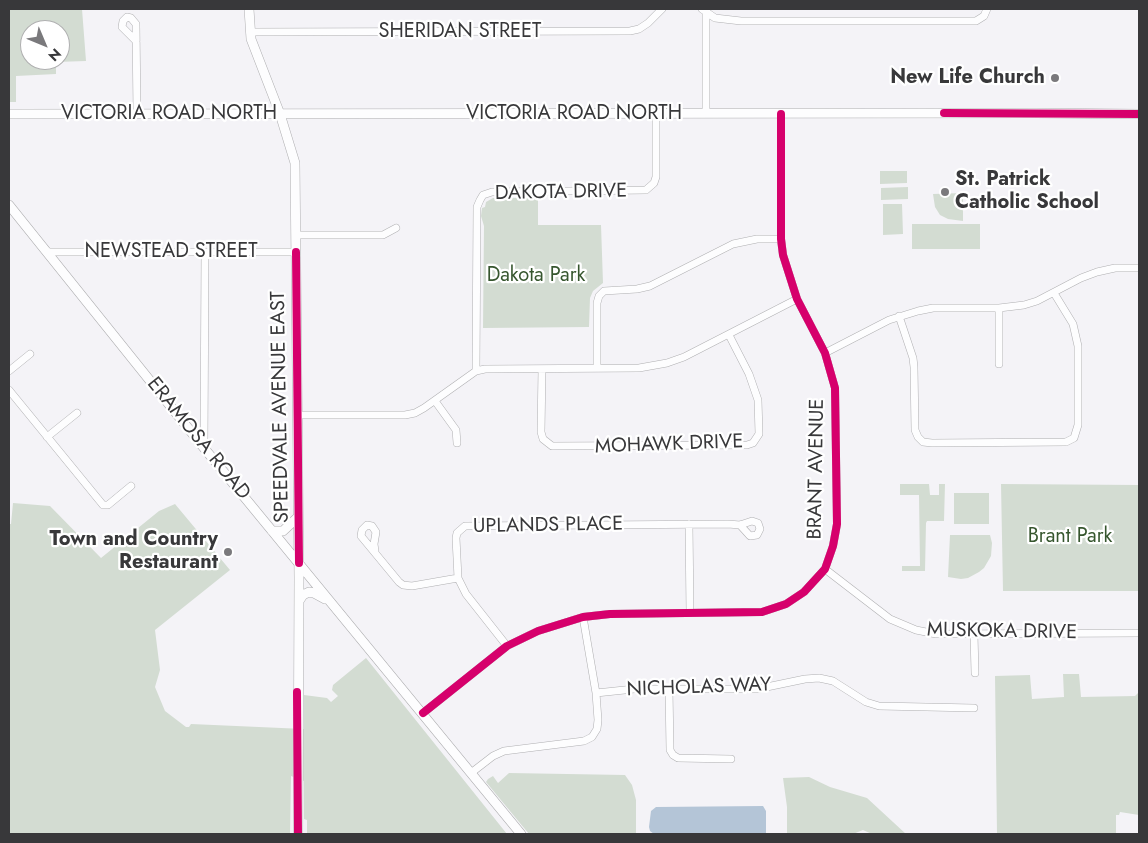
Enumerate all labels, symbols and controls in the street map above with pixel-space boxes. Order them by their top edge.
north arrow [20,20,70,70]
street label: SHERIDAN STREET [379,20,541,44]
text: N [44,44,66,66]
place label: New Life Church [890,66,1045,90]
marker: New Life Church [1049,72,1061,84]
street label: VICTORIA ROAD NORTH [61,102,277,126]
street label: VICTORIA ROAD NORTH [466,102,682,126]
place label: St. Patrick Catholic School [955,168,1099,215]
street label: DAKOTA DRIVE [495,180,627,206]
marker: St. Patrick Catholic School [939,186,951,198]
street label: NEWSTEAD STREET [84,240,258,264]
park label: Dakota Park [487,264,585,288]
street label: SPEEDVALE AVENUE EAST [267,291,295,523]
street label: ERAMOSA ROAD [141,373,255,505]
street label: BRANT AVENUE [804,398,830,540]
street label: MOHAWK DRIVE [594,430,744,460]
street label: UPLANDS PLACE [473,513,623,539]
park label: Brant Park [1028,525,1112,549]
place label: Town and Country Restaurant [50,528,218,575]
marker: Town and Country Restaurant [222,546,234,558]
street label: MUSKOKA DRIVE [927,619,1077,645]
street label: NICHOLAS WAY [626,673,772,703]

